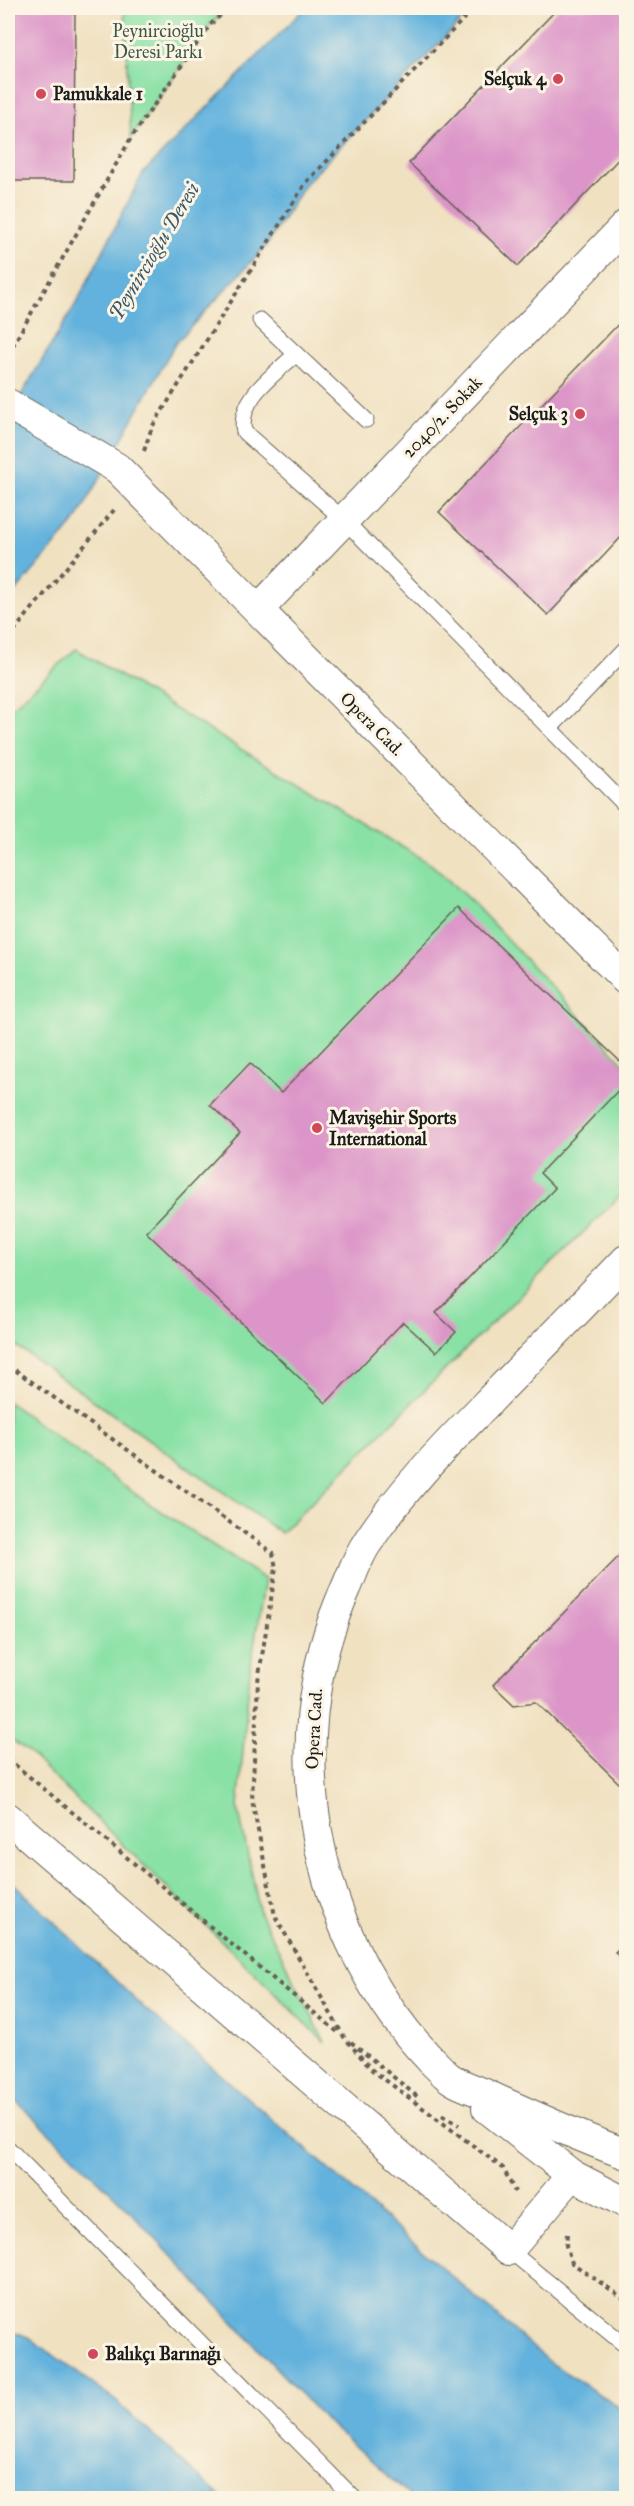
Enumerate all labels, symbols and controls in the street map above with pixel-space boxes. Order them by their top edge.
park label: Peynircioğlu Deresi Parkı [112,20,204,63]
place label: Selçuk 4 [484,68,547,91]
marker: Selçuk 4 [551,72,565,86]
place label: Pamukkale 1 [53,83,143,105]
marker: Pamukkale 1 [34,87,48,101]
water label: Peynircioğlu Deresi [104,178,204,324]
street label: 2040/2. Sokak [397,371,487,463]
place label: Selçuk 3 [509,403,568,426]
marker: Selçuk 3 [573,407,587,421]
street label: Opera Cad. [336,688,408,760]
place label: Mavişehir Sports International [329,1107,457,1150]
marker: Mavişehir Sports International [310,1121,324,1135]
street label: Opera Cad. [301,1688,327,1770]
place label: Balıkçı Barınağı [105,2343,222,2366]
marker: Balıkçı Barınağı [86,2347,100,2361]

